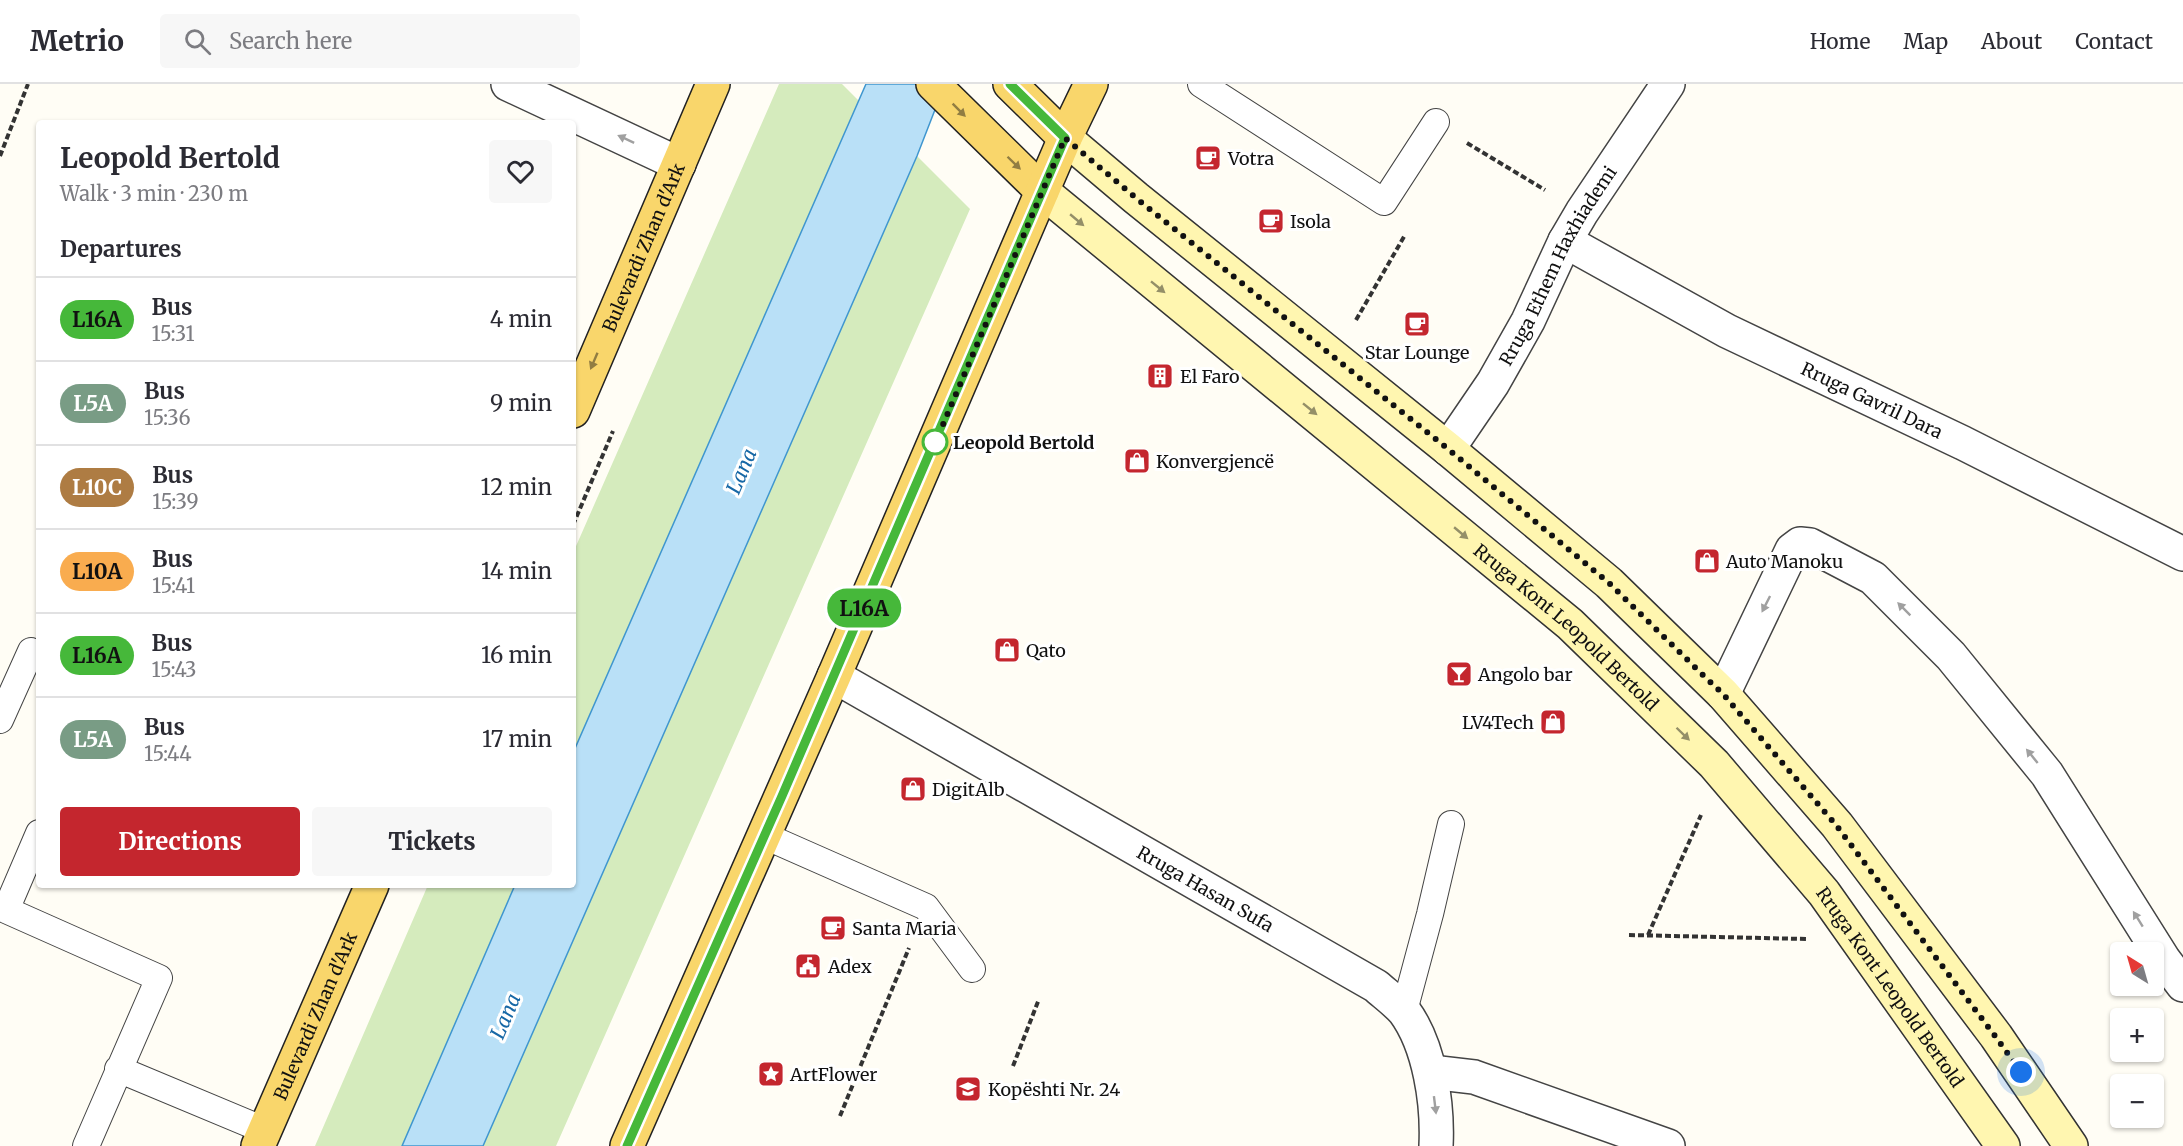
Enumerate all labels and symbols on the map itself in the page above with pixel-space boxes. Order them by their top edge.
one-way arrow [952,102,966,116]
one-way arrow [617,135,634,144]
cafe icon: Votra [1193,143,1223,173]
place label: Votra [1227,147,1274,170]
one-way arrow [1006,156,1021,170]
street label: Bulevardi Zhan d'Ark [597,159,690,335]
street label: Rruga Ethem Haxhiademi [1494,161,1621,370]
cafe icon: Isola [1256,206,1286,236]
place label: Isola [1290,210,1331,233]
one-way arrow [1069,214,1085,227]
one-way arrow [1150,280,1166,293]
cafe icon: Star Lounge [1402,309,1432,339]
place label: Star Lounge [1365,341,1469,364]
one-way arrow [589,353,599,371]
street label: Rruga Gavril Dara [1798,356,1947,443]
building icon: El Faro [1145,361,1175,391]
place label: El Faro [1180,365,1239,388]
one-way arrow [1302,403,1317,415]
marker: Leopold Bertold [922,429,948,455]
place label: Leopold Bertold [953,431,1094,454]
water label: Lana [720,445,762,497]
shop icon: Konvergjencë [1122,446,1152,476]
place label: Konvergjencë [1156,450,1274,473]
one-way arrow [1453,526,1469,539]
street label: Rruga Kont Leopold Bertold [1469,538,1664,716]
shop icon: Auto Manoku [1692,546,1722,576]
place label: Auto Manoku [1725,550,1843,573]
line badge: L16A [822,588,906,628]
one-way arrow [1761,595,1770,612]
one-way arrow [1897,602,1911,616]
shop icon: Qato [992,635,1022,665]
place label: Qato [1026,639,1066,662]
bar icon: Angolo bar [1444,659,1474,689]
place label: Angolo bar [1477,663,1573,686]
shop icon: LV4Tech [1538,707,1568,737]
place label: LV4Tech [1462,711,1534,734]
one-way arrow [1676,726,1690,740]
one-way arrow [2026,749,2039,764]
shop icon: DigitAlb [898,774,928,804]
place label: DigitAlb [932,778,1005,801]
street label: Rruga Hasan Sufa [1133,840,1278,937]
street label: Rruga Kont Leopold Bertold [1812,882,1969,1092]
one-way arrow [2133,911,2144,927]
cafe icon: Santa Maria [818,913,848,943]
place label: Santa Maria [852,917,957,940]
street label: Bulevardi Zhan d'Ark [268,928,362,1104]
north arrow [2110,942,2164,996]
public building icon: Adex [793,951,823,981]
place label: Adex [827,955,872,978]
water label: Lana [484,990,526,1042]
your location [2006,1057,2036,1087]
place icon: ArtFlower [756,1059,786,1089]
place label: ArtFlower [789,1063,877,1086]
school or university icon: Kopështi Nr. 24 [953,1074,983,1104]
place label: Kopështi Nr. 24 [988,1078,1120,1101]
one-way arrow [1430,1096,1440,1115]

